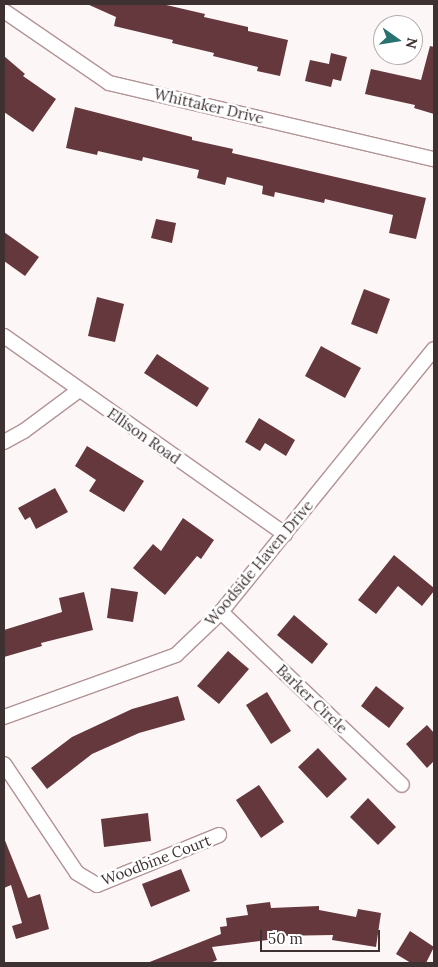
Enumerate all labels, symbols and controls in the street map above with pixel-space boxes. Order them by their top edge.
north arrow [373,15,423,65]
text: N [402,36,422,50]
street label: Whittaker Drive [152,85,266,127]
street label: Ellison Road [104,404,184,468]
street label: Woodside Haven Drive [201,497,317,629]
street label: Barker Circle [273,661,351,737]
street label: Woodbine Court [99,831,213,889]
scale bar [263,920,383,952]
text: 50 m [268,929,303,948]

